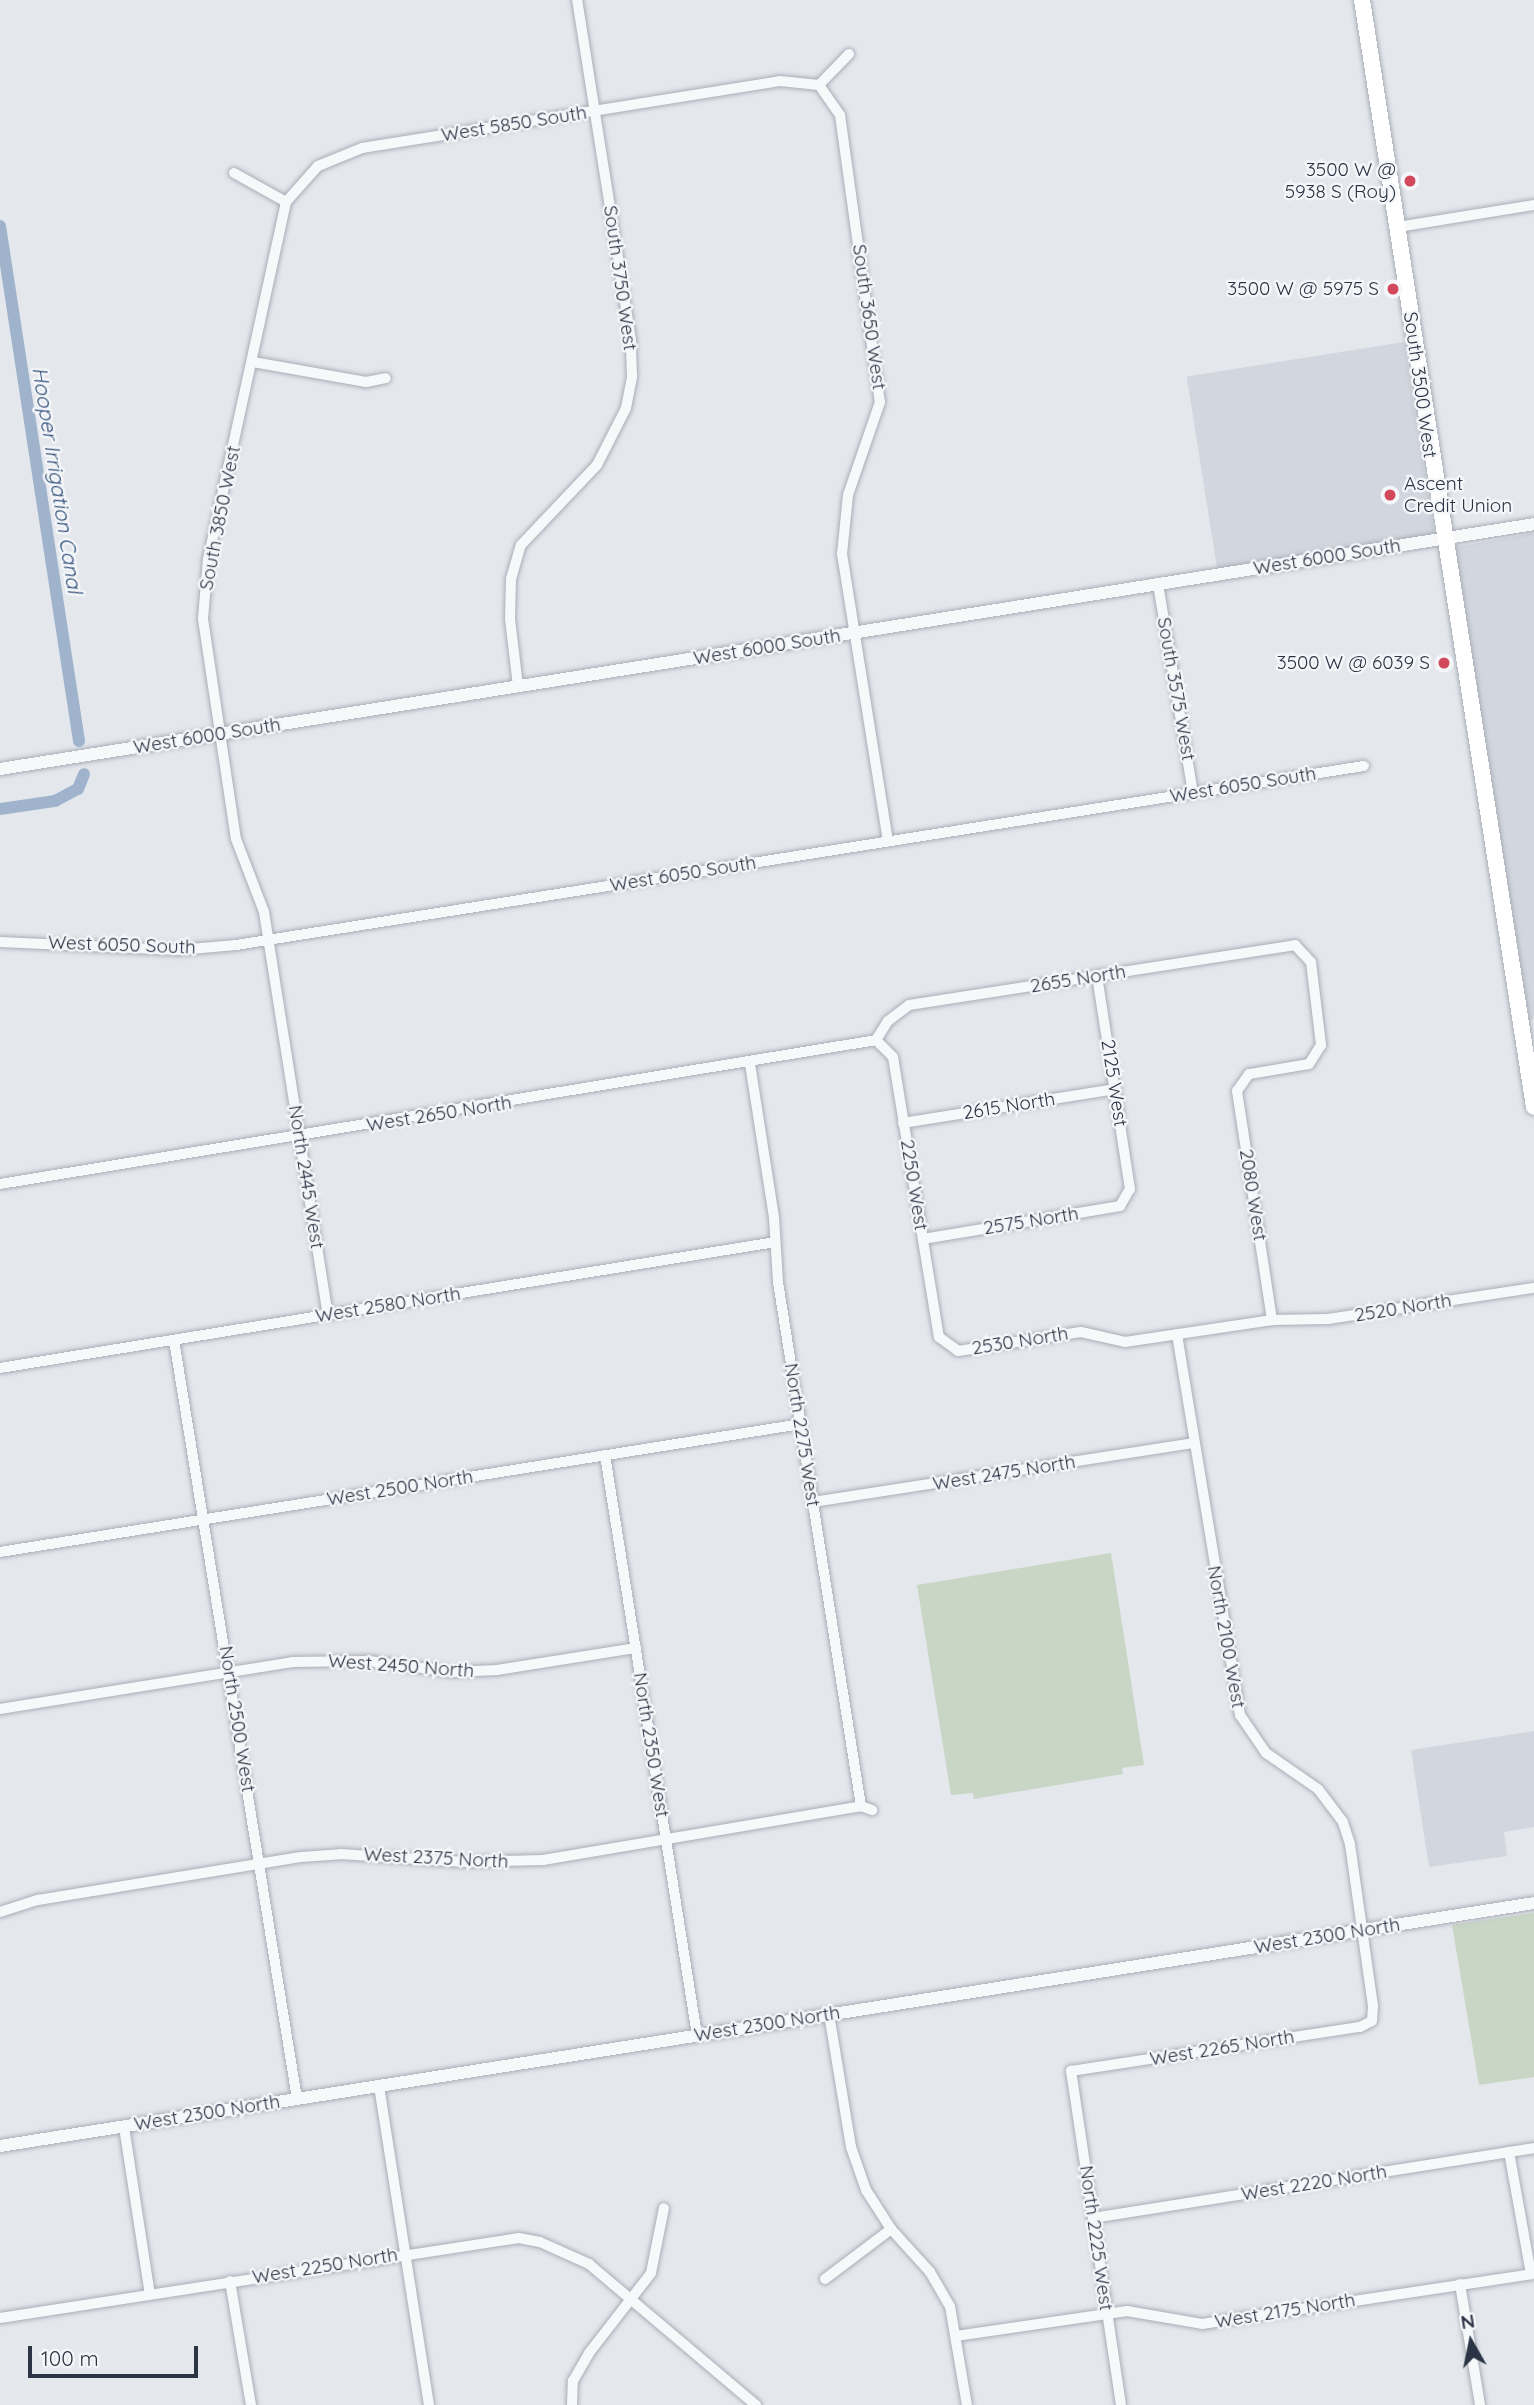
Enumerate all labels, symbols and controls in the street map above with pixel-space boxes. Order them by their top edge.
street label: West 5850 South [440,101,588,147]
place label: 3500 W @ 5938 S (Roy) [1285,159,1396,203]
marker: 3500 W @ 5938 S (Roy) [1402,173,1418,189]
street label: South 3750 West [599,204,641,352]
street label: South 3650 West [848,243,890,391]
place label: 3500 W @ 5975 S [1227,278,1379,300]
marker: 3500 W @ 5975 S [1385,281,1401,297]
street label: South 3500 West [1398,310,1442,460]
water label: Hooper Irrigation Canal [28,365,88,595]
street label: South 3850 West [195,444,245,592]
place label: Ascent Credit Union [1404,473,1512,517]
marker: Ascent Credit Union [1382,487,1398,503]
street label: West 6000 South [1252,534,1402,580]
street label: South 3575 West [1152,616,1200,762]
street label: West 6000 South [692,624,842,670]
place label: 3500 W @ 6039 S [1277,652,1430,674]
marker: 3500 W @ 6039 S [1436,655,1452,671]
street label: West 6000 South [132,713,282,759]
street label: West 6050 South [1168,762,1318,808]
street label: West 6050 South [608,851,758,897]
street label: West 6050 South [48,931,196,959]
street label: 2655 North [1029,960,1127,998]
street label: 2125 West [1096,1038,1132,1128]
street label: 2615 North [961,1087,1057,1125]
street label: West 2650 North [365,1091,513,1137]
street label: North 2445 West [283,1104,329,1250]
street label: 2250 West [896,1138,932,1232]
street label: 2080 West [1234,1147,1272,1243]
street label: 2575 North [982,1202,1080,1240]
street label: West 2580 North [314,1282,462,1328]
street label: 2520 North [1353,1289,1453,1327]
street label: 2530 North [970,1322,1070,1360]
street label: North 2275 West [779,1362,825,1508]
street label: West 2475 North [931,1450,1077,1496]
street label: West 2500 North [325,1465,475,1511]
street label: North 2100 West [1202,1564,1250,1710]
street label: North 2500 West [214,1644,260,1794]
street label: West 2450 North [327,1650,475,1682]
street label: North 2350 West [628,1671,674,1819]
street label: West 2375 North [363,1843,509,1873]
street label: West 2300 North [1252,1913,1402,1959]
street label: West 2300 North [692,2001,842,2047]
street label: West 2265 North [1148,2025,1296,2071]
street label: West 2300 North [132,2090,282,2136]
street label: West 2220 North [1239,2160,1389,2206]
street label: North 2225 West [1075,2164,1117,2312]
street label: West 2250 North [251,2243,399,2289]
street label: West 2175 North [1213,2289,1357,2333]
north arrow [1436,2307,1506,2377]
text: N [1459,2308,1476,2334]
scale bar [32,2332,201,2376]
text: 100 m [41,2345,99,2371]

